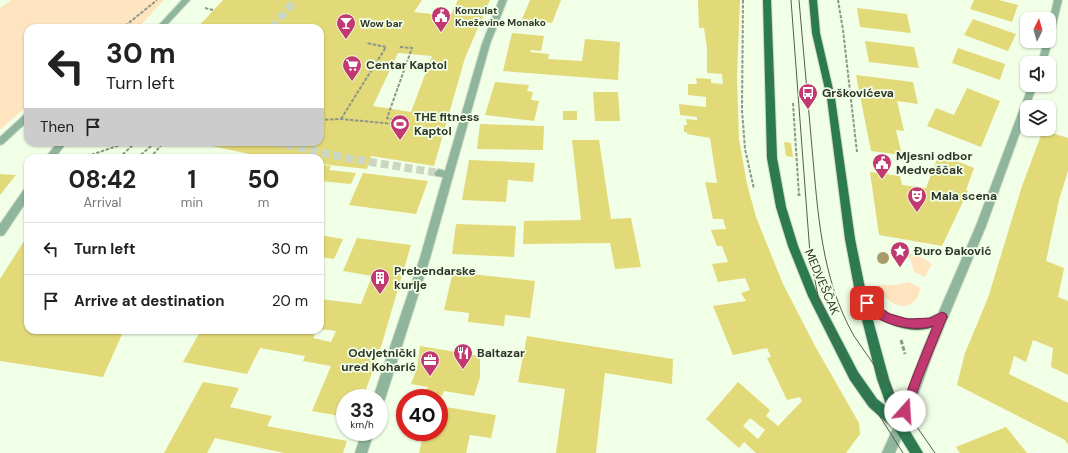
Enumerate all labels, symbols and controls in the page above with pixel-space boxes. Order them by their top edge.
place label: Konzulat Kneževine Monako [455,4,546,29]
public building icon: Konzulat Kneževine Monako [430,5,452,33]
bar icon: Wow bar [335,12,357,40]
north arrow [1020,12,1056,48]
map controls [1020,12,1056,136]
place label: Wow bar [360,17,403,30]
text: 30 m [106,35,176,72]
icon: left [40,40,92,92]
supermarket icon: Centar Kaptol [341,54,363,82]
button: sound [1020,56,1056,92]
place label: Centar Kaptol [366,57,447,73]
text: Turn left [106,71,175,95]
bus stop icon: Grškovićeva [797,82,819,110]
place label: Grškovićeva [822,85,894,101]
button: layers [1020,100,1056,136]
place label: THE fitness Kaptol [414,109,479,139]
sports icon: THE fitness Kaptol [389,113,411,141]
icon: arrive [82,116,104,138]
text: Then [40,117,74,137]
place label: Mjesni odbor Medveščak [896,148,972,178]
public building icon: Mjesni odbor Medveščak [871,152,893,180]
text: 08:42 [69,164,136,195]
text: 1 [188,164,196,195]
text: 50 [248,164,279,195]
theatre icon: Mala scena [906,185,928,213]
place label: Mala scena [931,188,997,204]
text: Arrival [83,194,121,211]
text: min [181,194,203,211]
text: m [258,194,269,211]
icon: left [40,238,62,260]
text: Turn left [74,239,135,259]
text: 30 m [272,239,308,259]
place icon: Đuro Đaković [889,240,911,268]
place label: Đuro Đaković [914,243,991,259]
street label: MEDVEŠČAK [801,247,843,317]
place label: Prebendarske kurije [394,263,476,293]
building icon: Prebendarske kurije [369,267,391,295]
pin [850,286,884,320]
icon: arrive [40,290,62,312]
text: Arrive at destination [74,291,225,311]
text: 20 m [272,291,308,311]
icon: arrive [856,292,878,314]
restaurant icon: Baltazar [452,342,474,370]
place label: Odvjetnički ured Koharić [341,345,416,375]
place label: Baltazar [477,345,525,361]
office icon: Odvjetnički ured Koharić [419,349,441,377]
speed limit sign: 40 [396,389,448,441]
position arrow [884,390,926,432]
text: 33 [350,397,374,423]
text: km/h [350,418,374,431]

